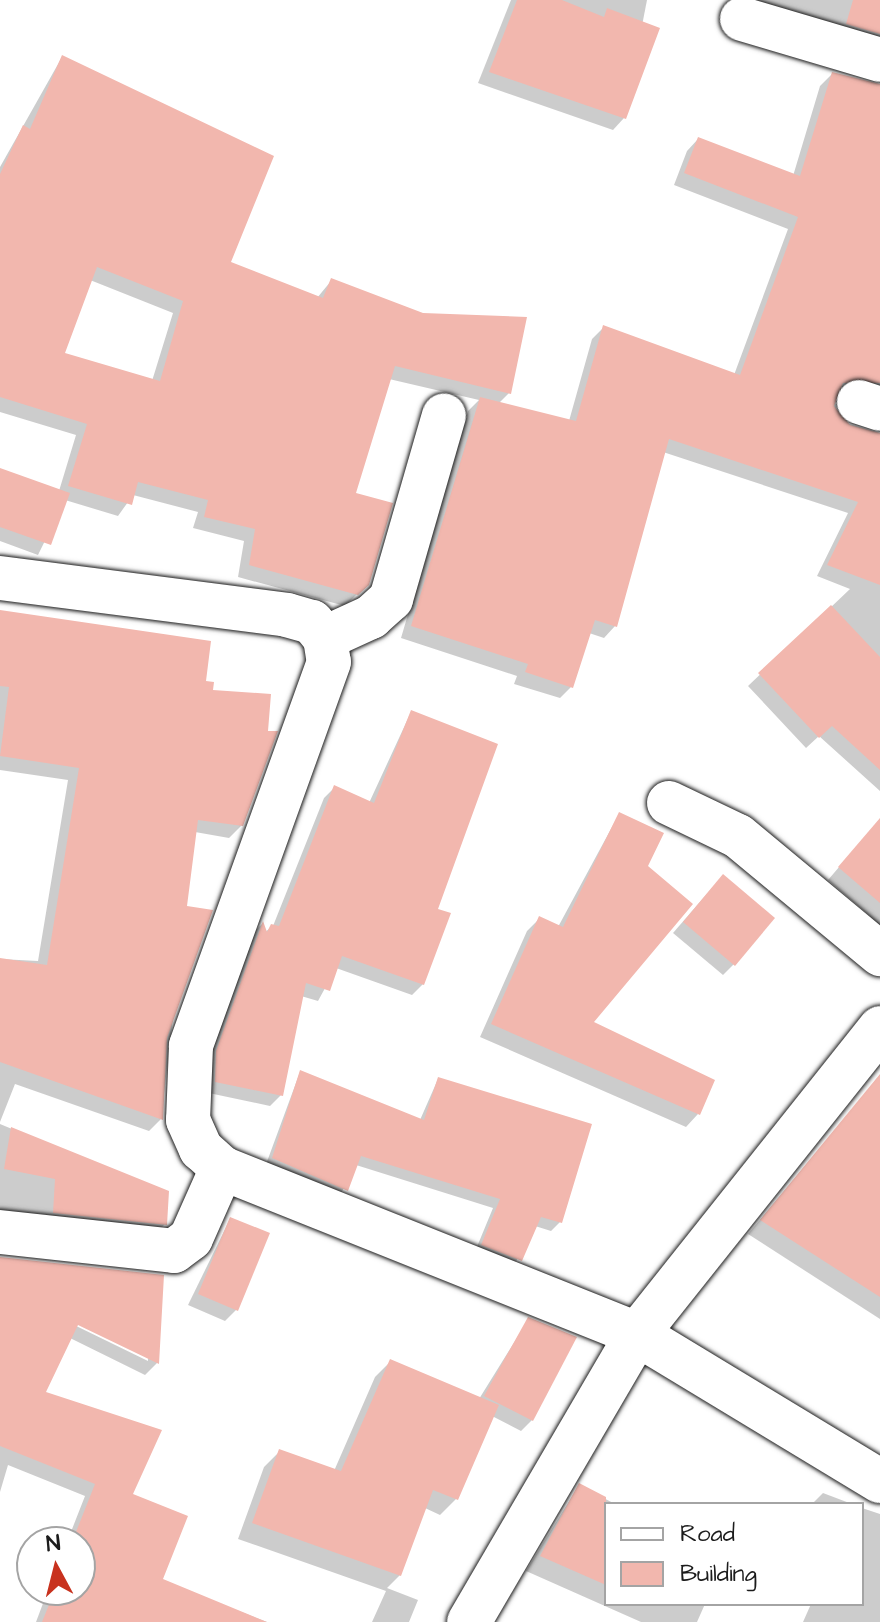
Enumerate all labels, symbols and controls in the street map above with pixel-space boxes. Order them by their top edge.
legend [604,1502,864,1606]
text: Road [680,1517,735,1551]
north arrow [16,1526,96,1606]
text: N [45,1527,62,1560]
text: Building [680,1557,757,1591]

